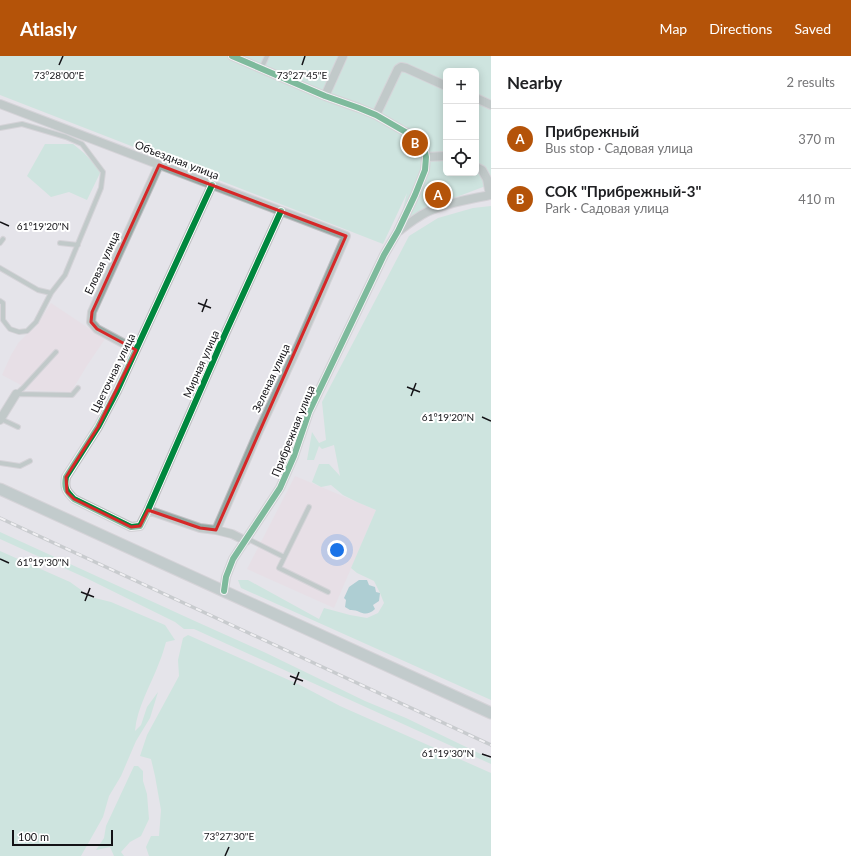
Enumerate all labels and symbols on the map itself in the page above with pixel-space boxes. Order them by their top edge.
text: 73°28'00"E [34,69,84,81]
text: 73°27'45"E [277,69,327,81]
pin: B [402,128,428,158]
street label: Объездная улица [133,138,221,182]
pin: A [425,180,451,210]
text: 61°19'20"N [17,220,69,232]
street label: Еловая улица [81,229,122,296]
street label: Мирная улица [180,328,221,400]
street label: Цветочная улица [88,331,137,415]
street label: Зеленая улица [249,341,292,414]
street label: Прибрежная улица [268,383,317,478]
text: 61°19'20"N [422,411,474,423]
your location [327,540,347,560]
text: 61°19'30"N [17,556,69,568]
text: 61°19'30"N [422,747,474,759]
scale bar [12,828,113,847]
text: 73°27'30"E [204,830,254,842]

